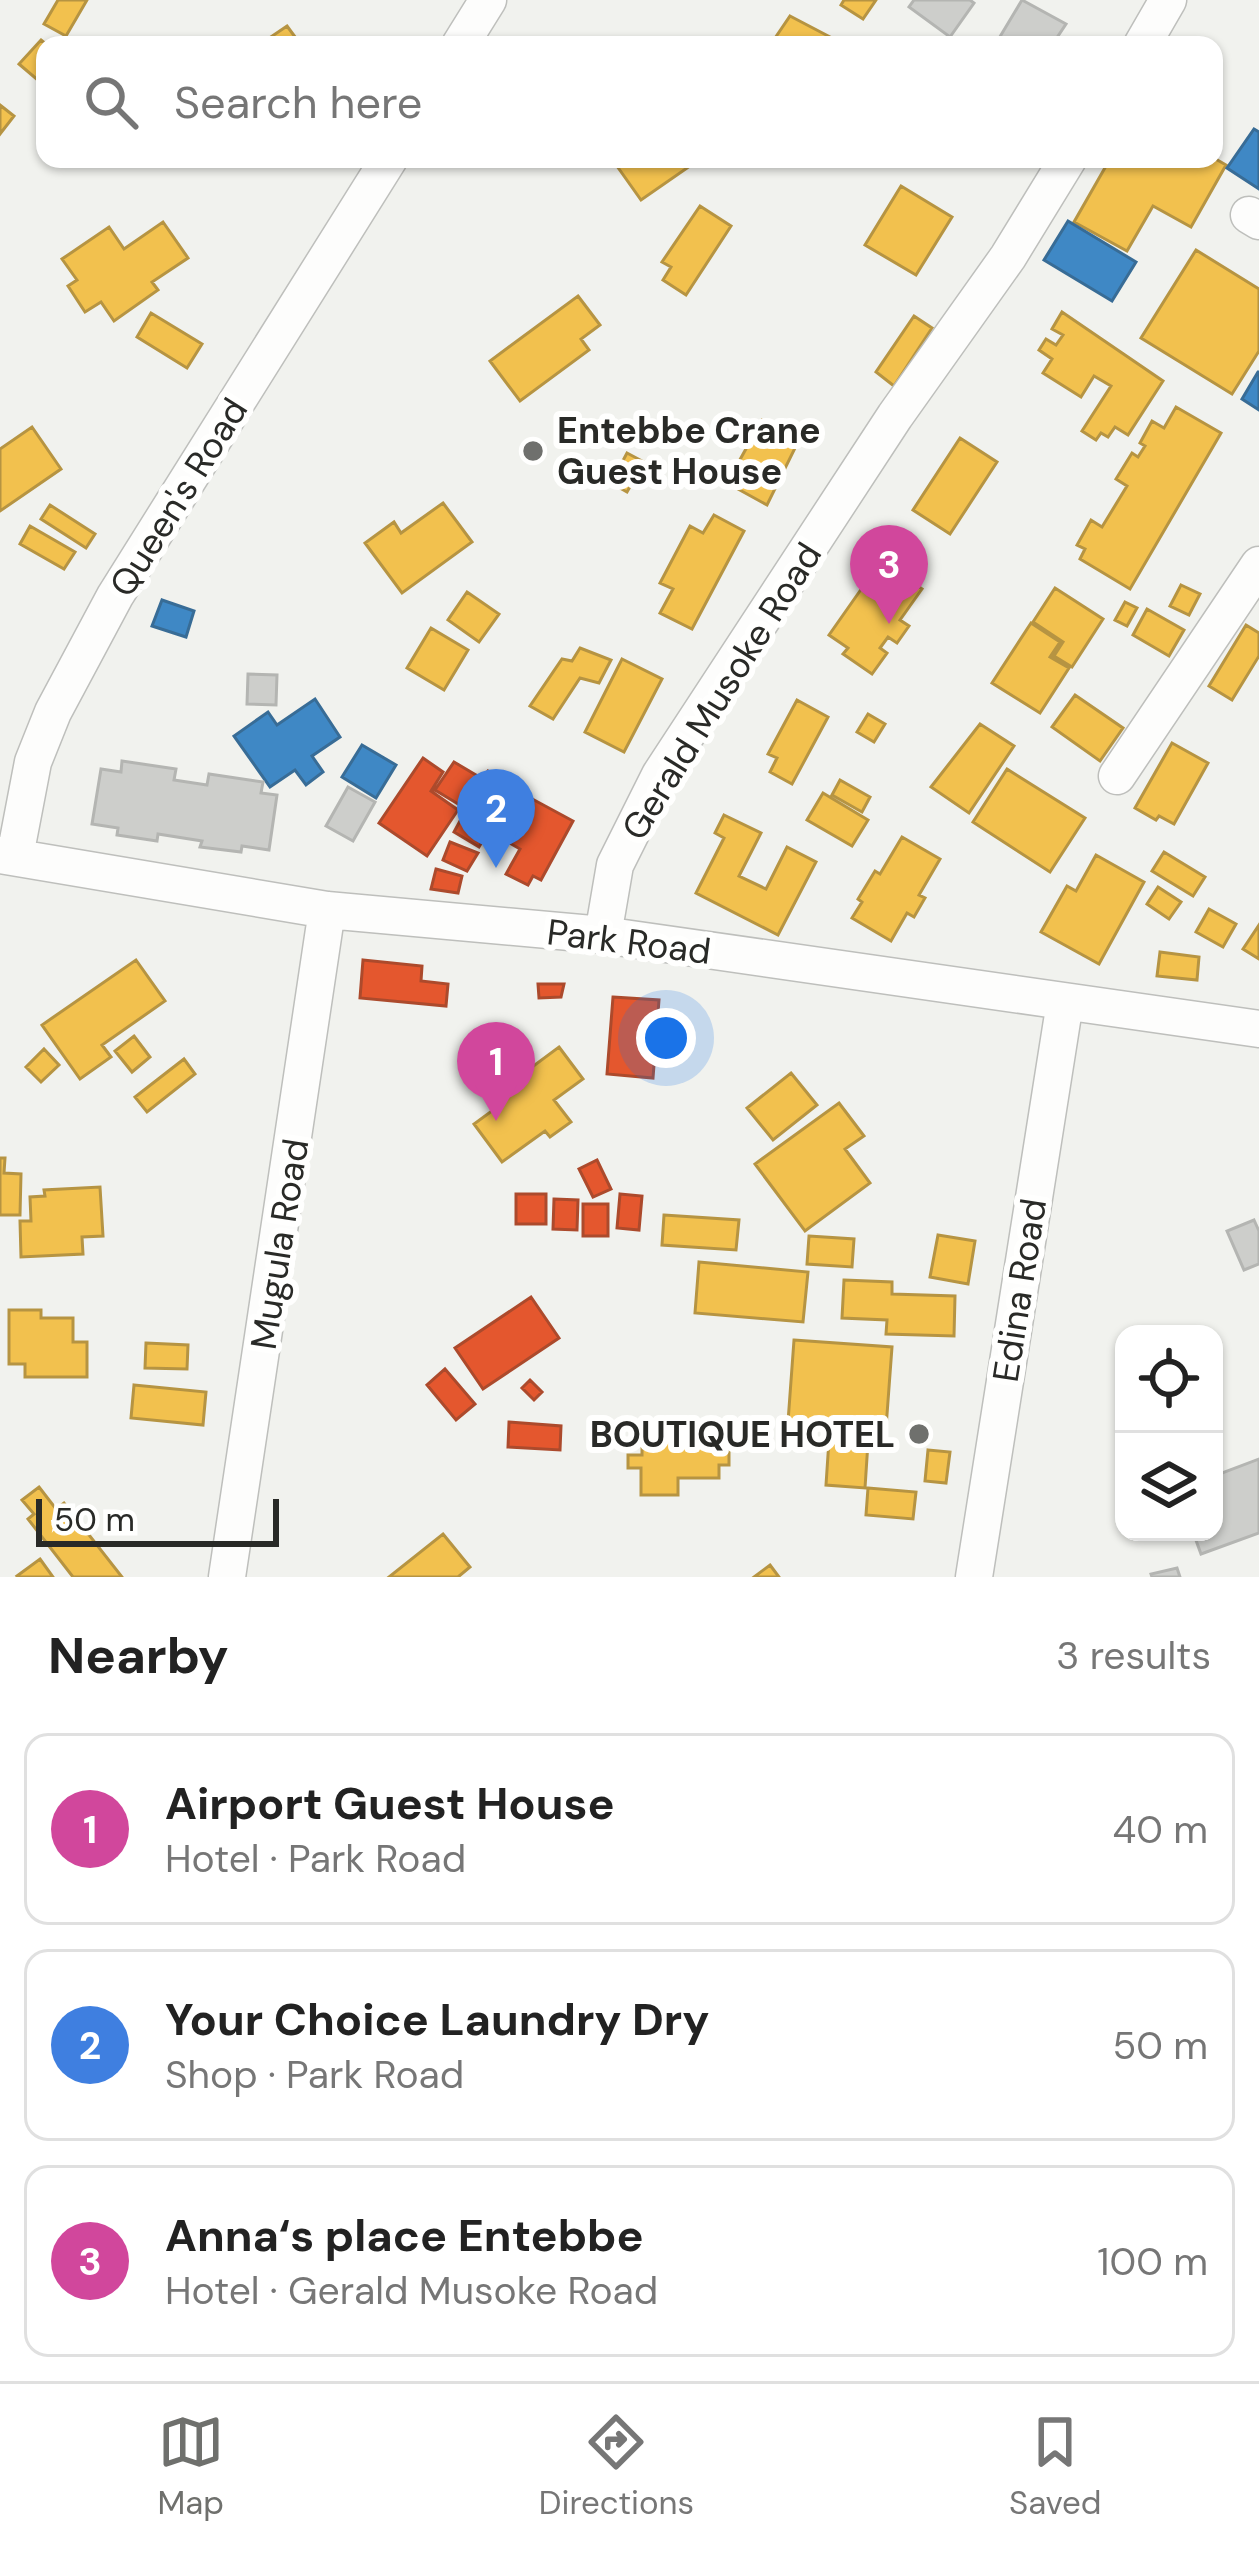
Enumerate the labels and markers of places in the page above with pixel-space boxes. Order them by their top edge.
place label: Entebbe Crane Guest House [557,407,821,495]
marker: Entebbe Crane Guest House [520,438,546,464]
pin: 3 [850,525,928,624]
pin: 2 [457,769,535,868]
pin: 1 [457,1022,535,1121]
place label: BOUTIQUE HOTEL [590,1411,895,1458]
marker: BOUTIQUE HOTEL [906,1421,932,1447]

